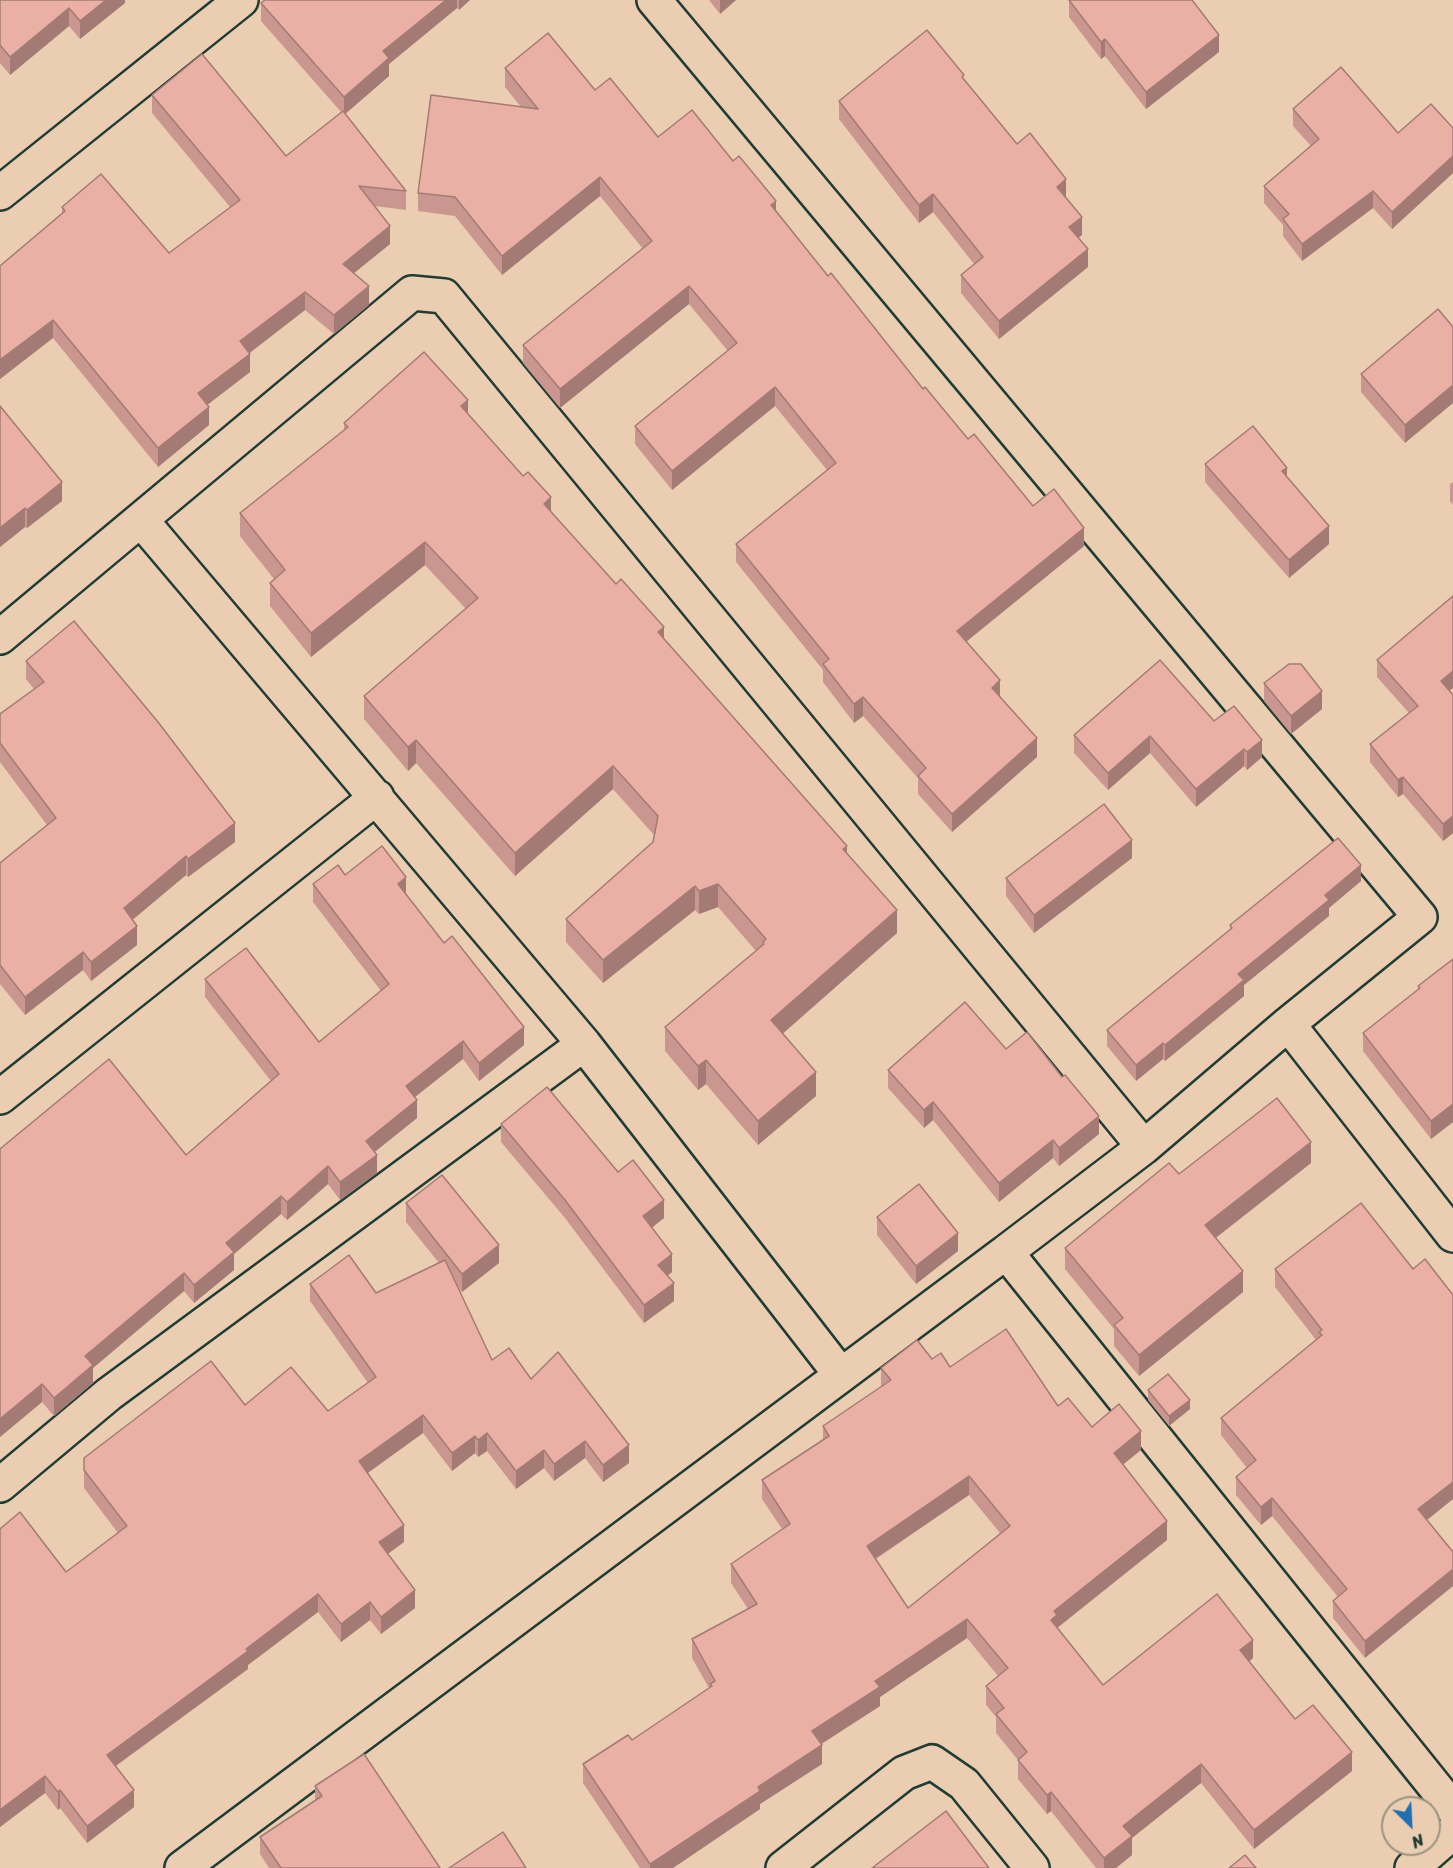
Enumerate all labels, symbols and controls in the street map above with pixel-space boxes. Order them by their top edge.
north arrow [1381,1796,1441,1856]
text: N [1407,1826,1429,1857]

